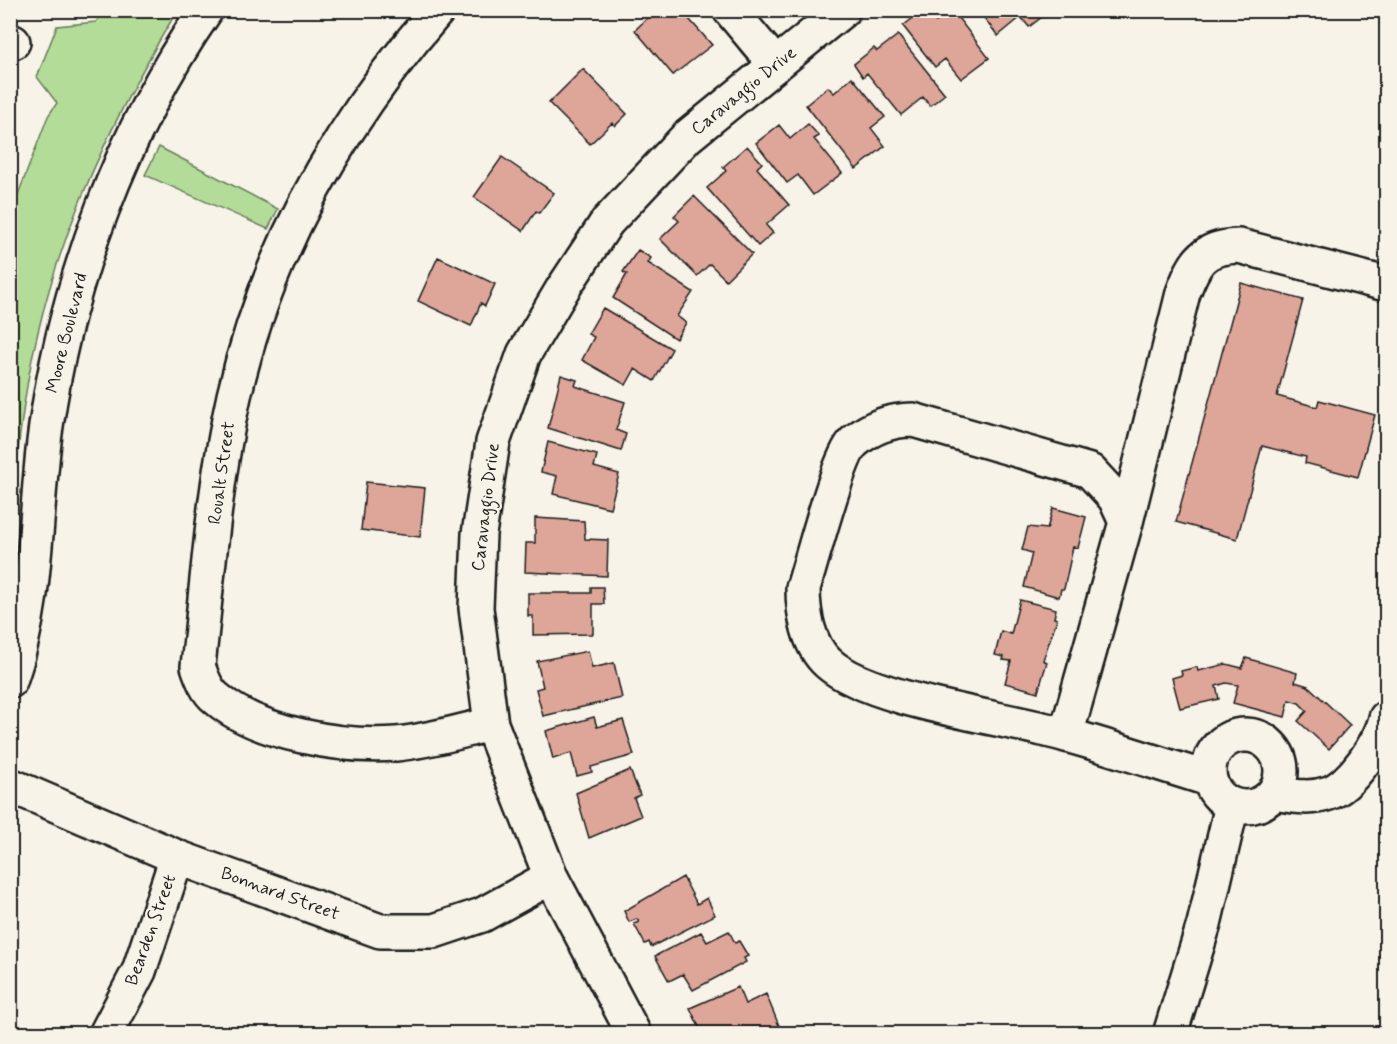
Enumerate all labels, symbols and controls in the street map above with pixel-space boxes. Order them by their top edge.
street label: Caravaggio Drive [686,41,803,142]
street label: Moore Boulevard [40,270,94,396]
street label: Roualt Street [203,420,241,526]
street label: Caravaggio Drive [466,441,508,573]
street label: Bonnard Street [217,861,343,927]
street label: Bearden Street [120,871,182,989]

